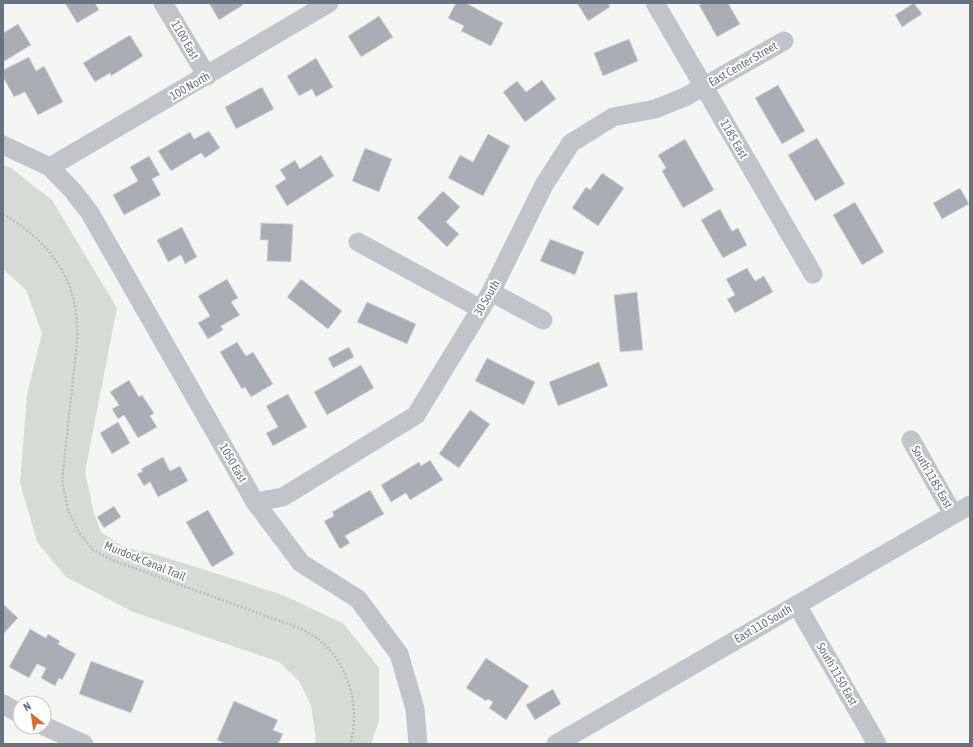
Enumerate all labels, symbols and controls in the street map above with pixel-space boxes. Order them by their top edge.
street label: 1100 East [168,18,202,62]
street label: East Center Street [706,38,780,89]
street label: 100 North [167,69,213,103]
street label: 1185 East [717,117,751,161]
street label: 30 South [471,278,503,318]
street label: 1050 East [216,441,250,485]
street label: South 1185 East [908,443,956,511]
street label: Murdock Canal Trail [102,538,189,584]
street label: East 110 South [732,602,794,646]
street label: South 1150 East [813,640,861,708]
north arrow [12,695,52,735]
text: N [21,700,33,713]

